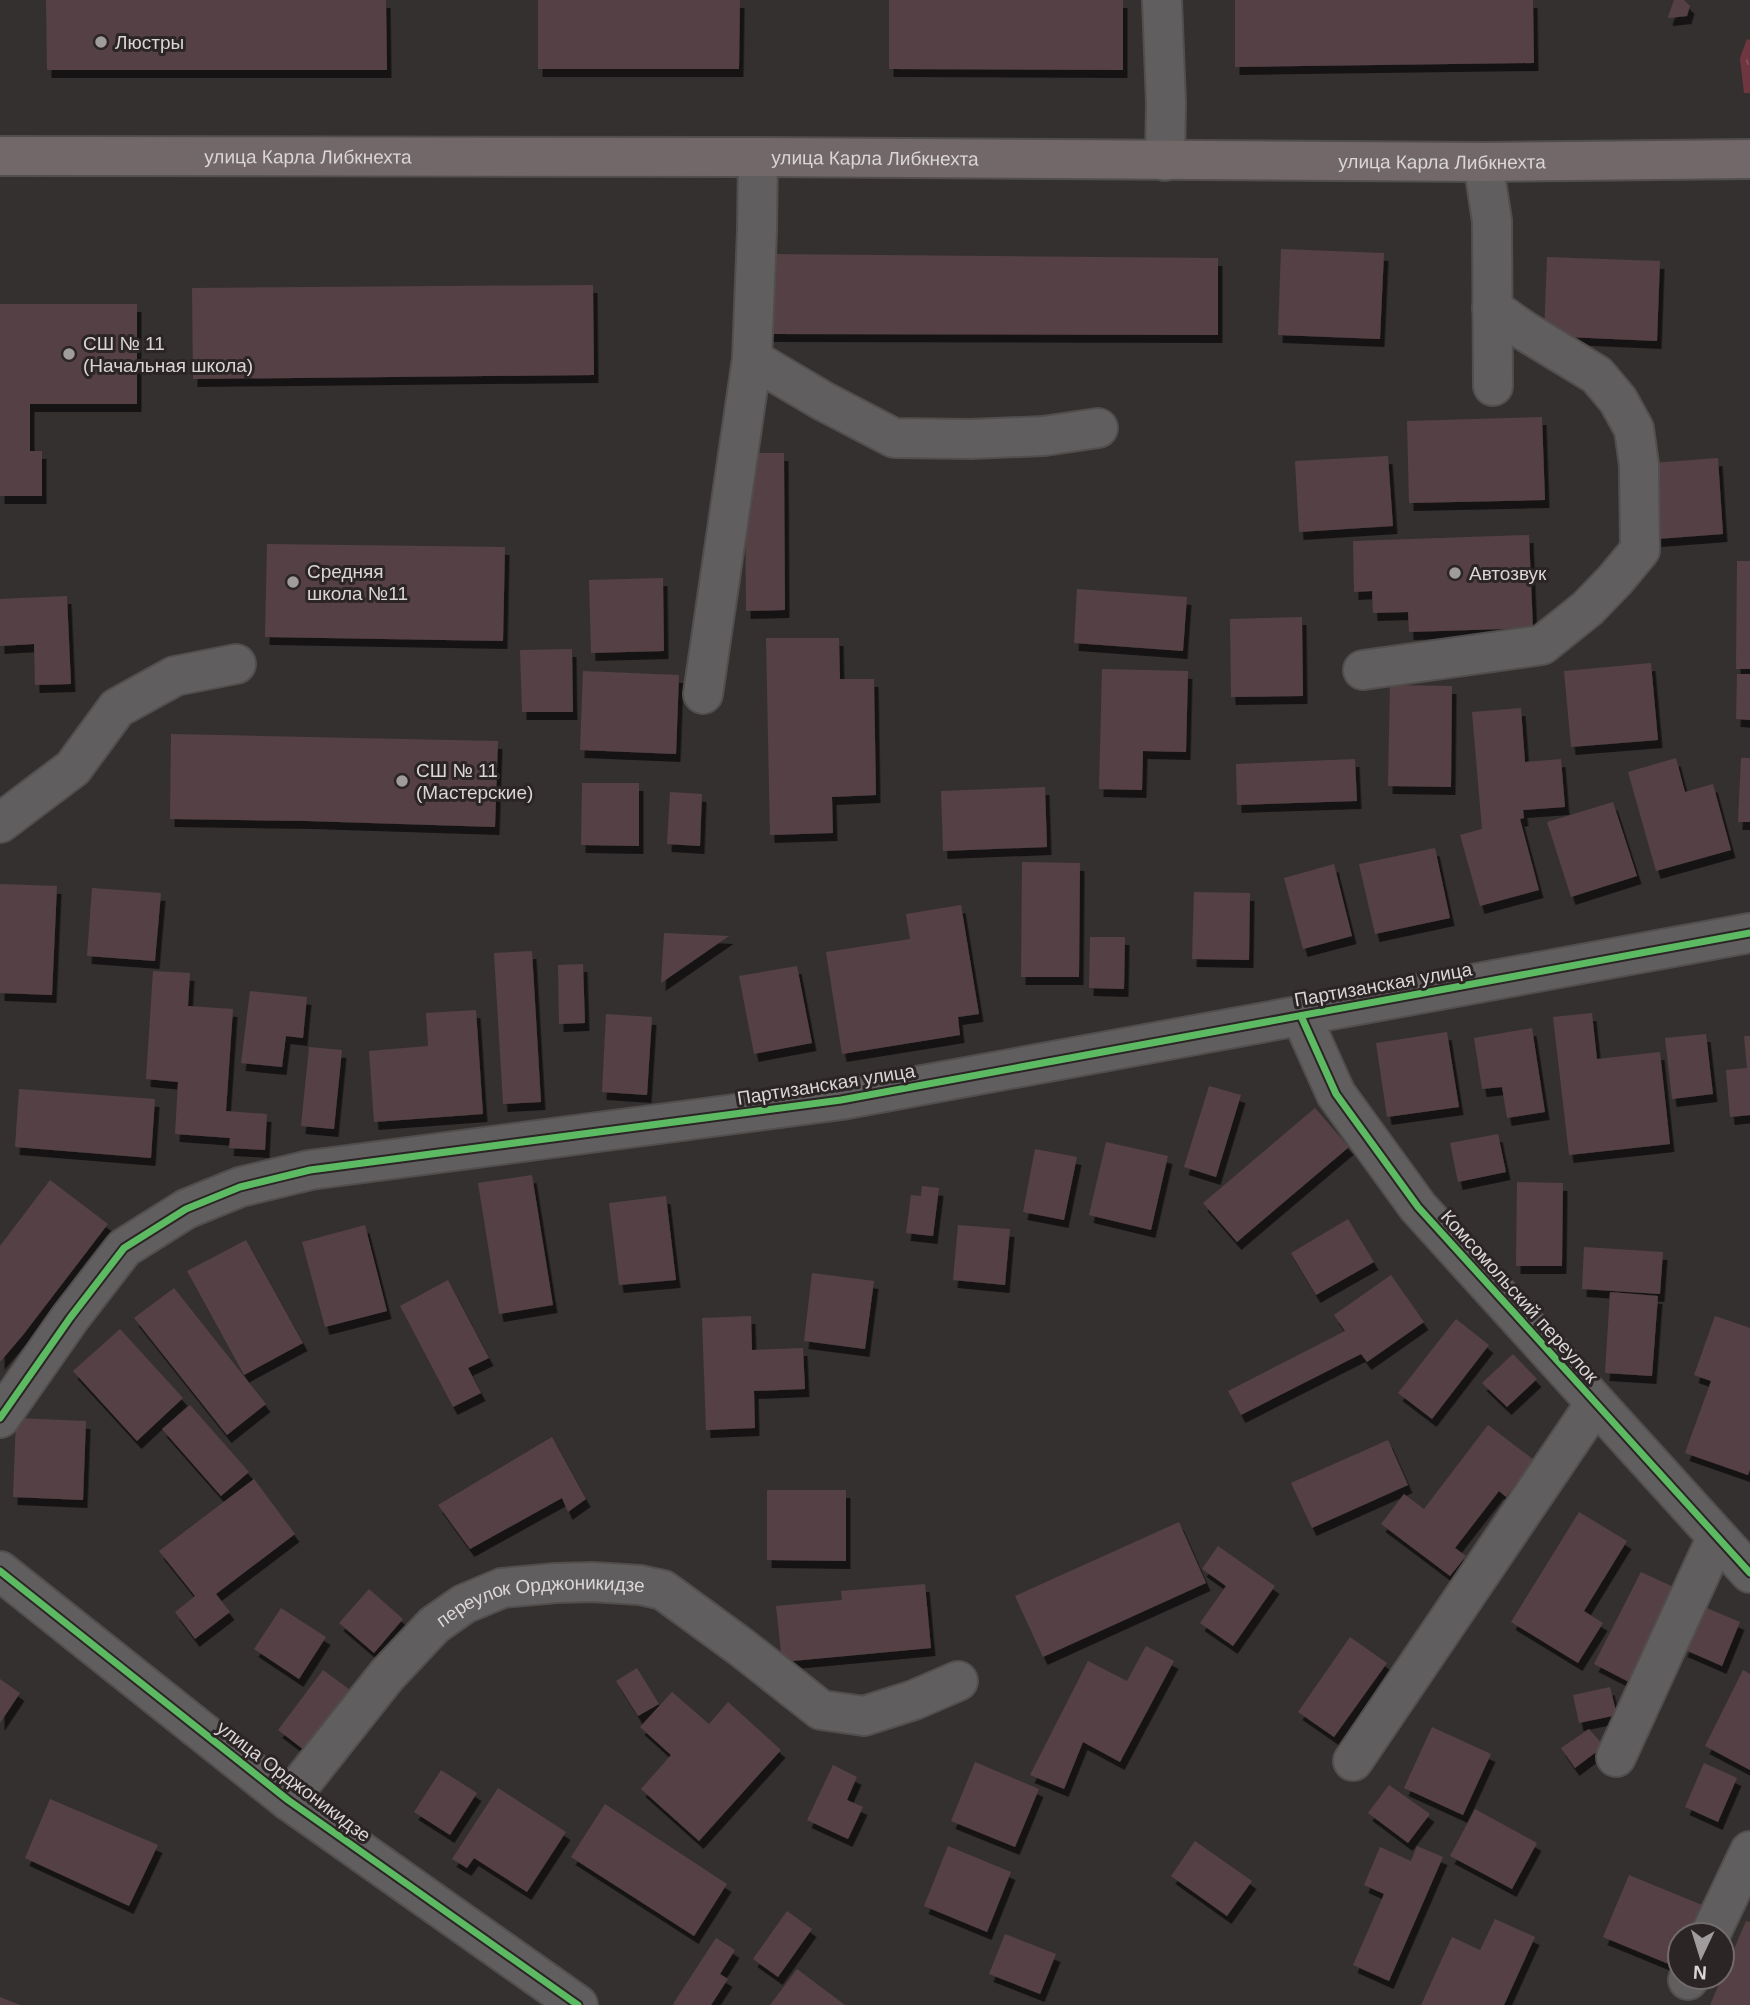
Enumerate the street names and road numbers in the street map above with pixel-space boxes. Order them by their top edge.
street label: улица Карла Либкнехта [204,146,412,168]
street label: улица Карла Либкнехта [771,147,979,170]
street label: улица Карла Либкнехта [1338,151,1546,173]
street label: Партизанская улица [1293,958,1474,1010]
street label: Партизанская улица [736,1060,917,1109]
street label: Комсомольский переулок [1437,1206,1603,1387]
street label: переулок Орджоникидзе [432,1572,645,1631]
street label: улица Орджоникидзе [213,1717,375,1846]

